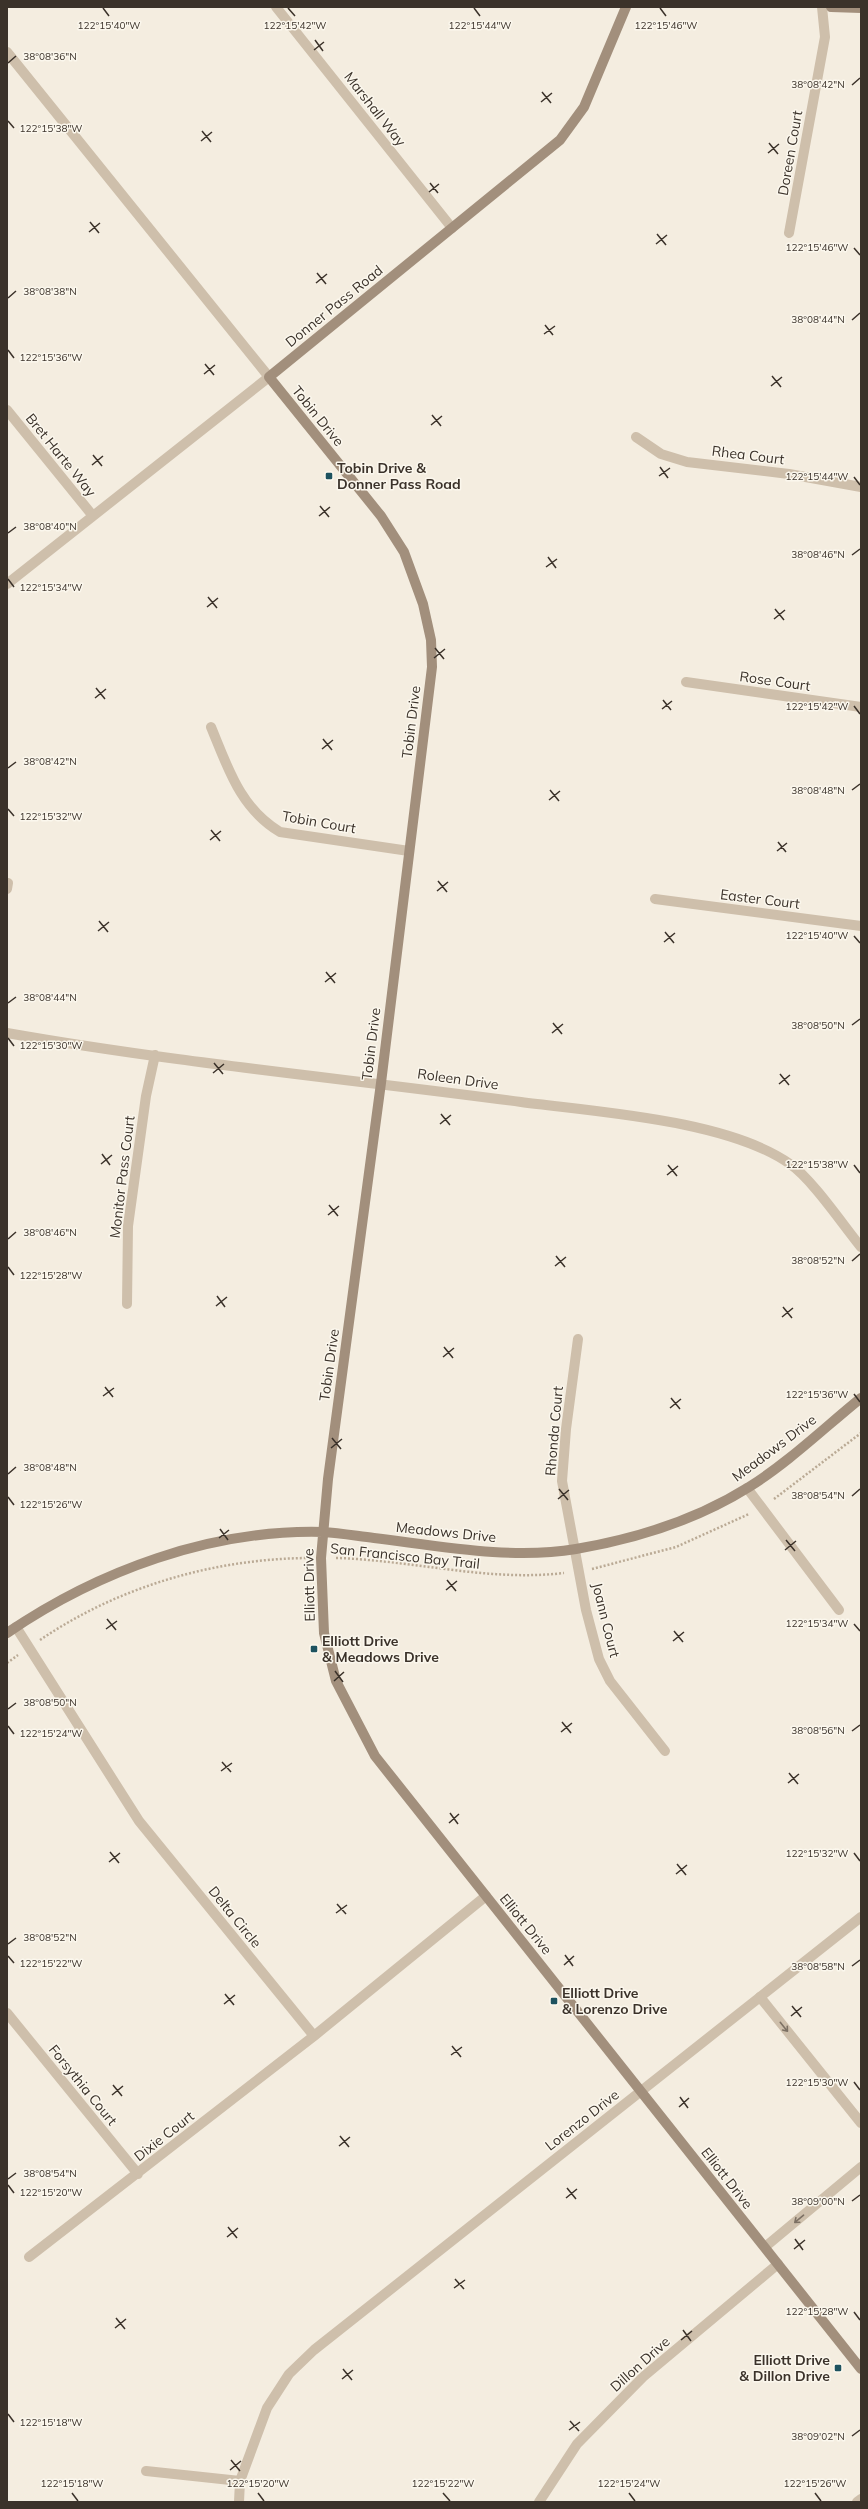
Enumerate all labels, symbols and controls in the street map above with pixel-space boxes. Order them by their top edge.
text: 122°15'40"W [78,19,140,32]
text: 122°15'42"W [264,19,326,32]
text: 122°15'44"W [449,19,511,32]
text: 122°15'46"W [635,19,697,32]
text: 38°08'36"N [23,50,77,63]
street label: Marshall Way [340,68,410,150]
text: 38°08'42"N [791,78,845,91]
street label: Doreen Court [774,109,806,197]
text: 122°15'38"W [20,122,82,135]
text: 122°15'46"W [786,241,848,254]
street label: Donner Pass Road [282,261,386,351]
text: 38°08'38"N [23,285,77,298]
text: 38°08'44"N [791,313,845,326]
text: 122°15'36"W [20,351,82,364]
street label: Tobin Drive [288,382,348,450]
street label: Bret Harte Way [22,410,100,501]
street label: Rhea Court [711,442,785,468]
place label: Tobin Drive & Donner Pass Road [337,459,461,493]
text: 122°15'44"W [786,470,848,483]
marker: Tobin Drive & Donner Pass Road [324,471,334,481]
text: 38°08'40"N [23,520,77,533]
text: 38°08'46"N [791,548,845,561]
text: 122°15'34"W [20,581,82,594]
street label: Rose Court [738,667,812,695]
street label: Tobin Drive [398,685,424,759]
text: 122°15'42"W [786,700,848,713]
text: 38°08'42"N [23,755,77,768]
text: 38°08'48"N [791,784,845,797]
street label: Tobin Court [281,807,357,837]
text: 122°15'32"W [20,810,82,823]
street label: Easter Court [719,885,801,913]
text: 122°15'40"W [786,929,848,942]
text: 38°08'44"N [23,991,77,1004]
street label: Tobin Drive [358,1007,384,1081]
text: 38°08'50"N [791,1019,845,1032]
text: 122°15'30"W [20,1039,82,1052]
street label: Roleen Drive [416,1064,500,1094]
street label: Monitor Pass Court [106,1115,138,1239]
text: 122°15'38"W [786,1158,848,1171]
text: 38°08'46"N [23,1226,77,1239]
text: 38°08'52"N [791,1254,845,1267]
text: 122°15'28"W [20,1269,82,1282]
street label: Tobin Drive [315,1328,343,1402]
street label: Rhonda Court [541,1385,567,1477]
text: 122°15'36"W [786,1388,848,1401]
street label: Meadows Drive [728,1410,820,1486]
text: 38°08'48"N [23,1461,77,1474]
text: 38°08'54"N [791,1489,845,1502]
text: 122°15'26"W [20,1498,82,1511]
street label: Meadows Drive [395,1518,497,1546]
street label: San Francisco Bay Trail [329,1539,481,1573]
street label: Elliott Drive [299,1548,319,1622]
street label: Joann Court [588,1581,624,1659]
text: 122°15'34"W [786,1617,848,1630]
place label: Elliott Drive & Meadows Drive [322,1632,439,1666]
marker: Elliott Drive & Meadows Drive [309,1644,319,1654]
text: 38°08'50"N [23,1696,77,1709]
text: 38°08'56"N [791,1724,845,1737]
text: 122°15'24"W [20,1727,82,1740]
text: 122°15'32"W [786,1847,848,1860]
street label: Delta Circle [205,1883,265,1951]
street label: Elliott Drive [496,1890,556,1958]
text: 38°08'52"N [23,1931,77,1944]
text: 122°15'22"W [20,1957,82,1970]
text: 38°08'58"N [791,1960,845,1973]
place label: Elliott Drive & Lorenzo Drive [562,1984,668,2018]
marker: Elliott Drive & Lorenzo Drive [549,1996,559,2006]
one-way arrow [780,2022,788,2033]
street label: Forsythia Court [45,2041,121,2129]
text: 122°15'30"W [786,2076,848,2089]
street label: Lorenzo Drive [541,2086,623,2154]
street label: Dixie Court [130,2107,198,2165]
street label: Elliott Drive [697,2144,757,2212]
text: 38°08'54"N [23,2167,77,2180]
text: 122°15'20"W [20,2186,82,2199]
text: 38°09'00"N [791,2195,845,2208]
one-way arrow [793,2215,804,2224]
text: 122°15'28"W [786,2305,848,2318]
street label: Dillon Drive [606,2333,674,2395]
place label: Elliott Drive & Dillon Drive [739,2351,830,2385]
marker: Elliott Drive & Dillon Drive [833,2363,843,2373]
text: 122°15'18"W [20,2416,82,2429]
text: 38°09'02"N [791,2430,845,2443]
text: 122°15'18"W [41,2477,103,2490]
text: 122°15'20"W [227,2477,289,2490]
text: 122°15'22"W [412,2477,474,2490]
text: 122°15'24"W [598,2477,660,2490]
text: 122°15'26"W [784,2477,846,2490]

